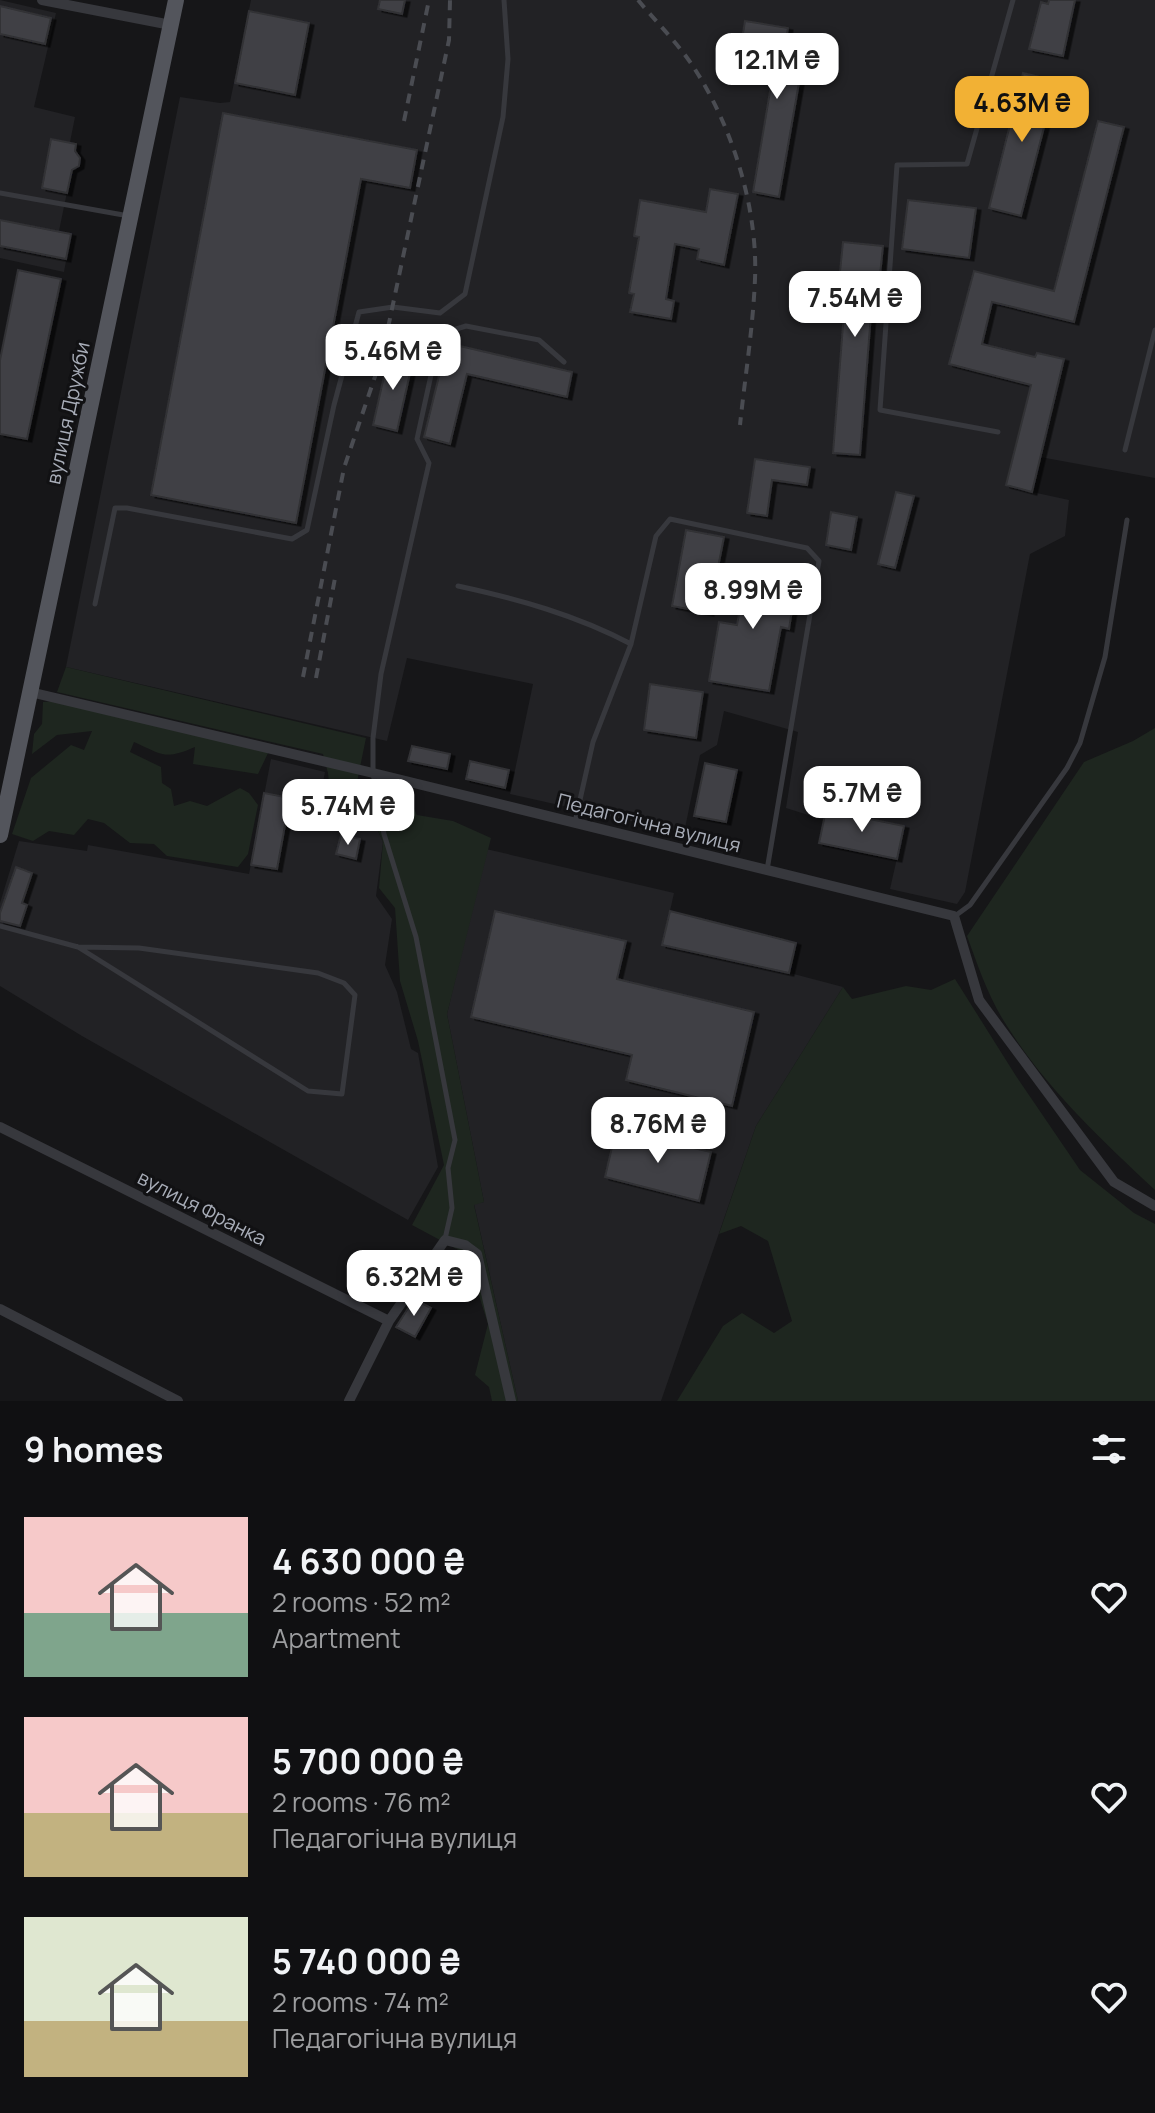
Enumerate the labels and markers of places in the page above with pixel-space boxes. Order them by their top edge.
pin: 12.1M ₴ [703,33,851,101]
pin: 4.63M ₴ [948,76,1096,144]
pin: 7.54M ₴ [781,271,929,339]
pin: 5.46M ₴ [319,324,467,392]
pin: 8.99M ₴ [679,563,827,631]
pin: 5.7M ₴ [797,766,927,834]
pin: 5.74M ₴ [274,779,422,847]
pin: 8.76M ₴ [584,1097,732,1165]
pin: 6.32M ₴ [340,1250,488,1318]

